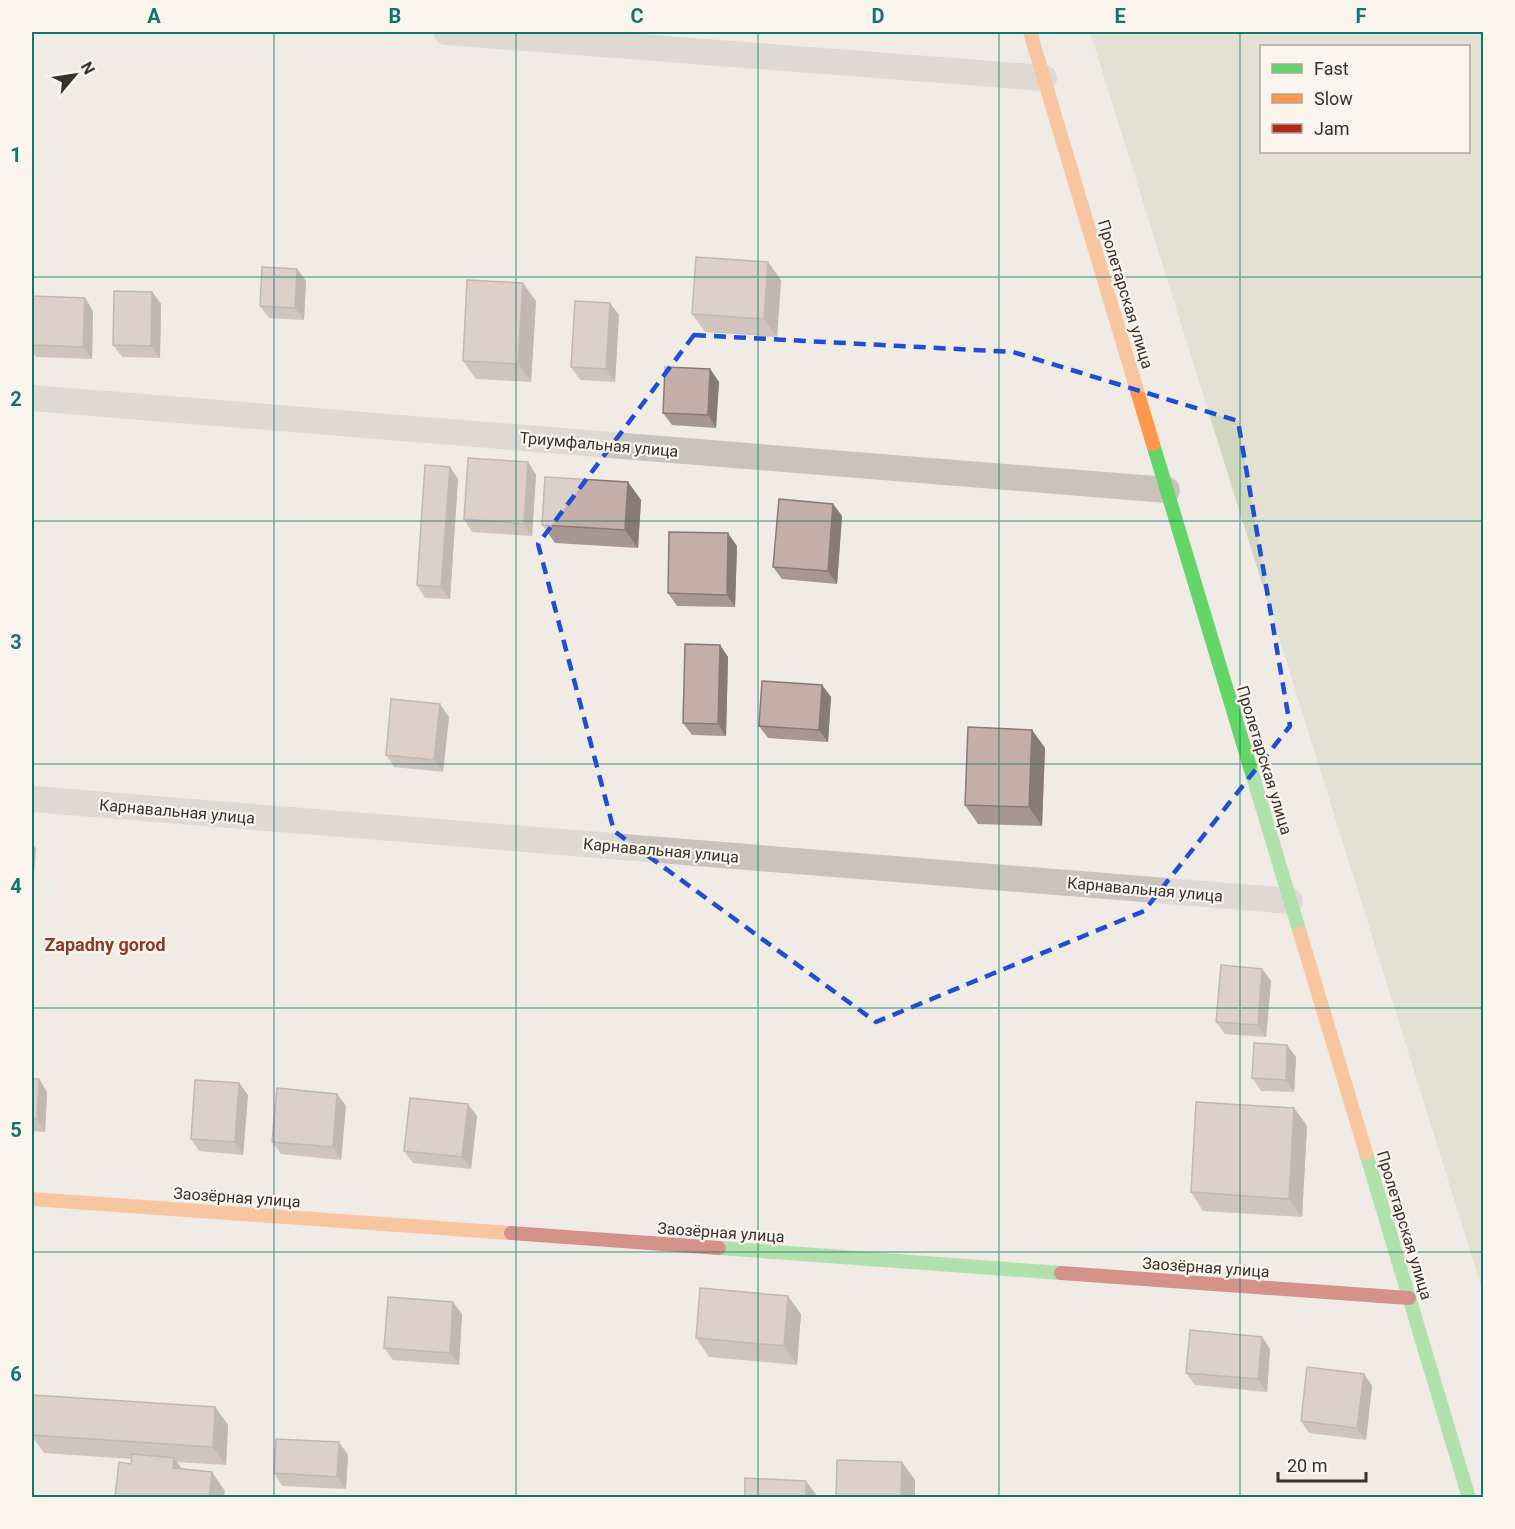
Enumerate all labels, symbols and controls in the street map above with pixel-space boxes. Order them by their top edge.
text: A [147,4,161,28]
text: B [389,4,401,28]
text: C [630,4,644,28]
text: D [872,4,885,28]
text: E [1114,4,1126,28]
text: F [1356,4,1367,28]
north arrow [45,45,105,105]
legend [1260,45,1470,153]
text: N [77,58,99,78]
text: Fast [1314,58,1349,79]
text: Slow [1314,88,1353,109]
text: Jam [1314,118,1350,139]
text: 1 [10,143,22,167]
street label: Пролетарская улица [1094,217,1157,371]
text: 2 [10,387,22,411]
street label: Триумфальная улица [519,428,679,461]
text: 3 [10,630,22,654]
street label: Пролетарская улица [1233,683,1296,837]
street label: Карнавальная улица [98,795,256,828]
street label: Карнавальная улица [582,834,740,867]
street label: Карнавальная улица [1066,873,1224,906]
text: 4 [10,874,22,898]
district label: Zapadny gorod [44,934,166,955]
text: 5 [10,1118,22,1142]
street label: Пролетарская улица [1373,1148,1436,1302]
street label: Заозёрная улица [173,1184,301,1211]
street label: Заозёрная улица [657,1219,785,1246]
street label: Заозёрная улица [1142,1254,1270,1281]
text: 6 [10,1362,22,1386]
scale bar [1278,1445,1366,1483]
text: 20 m [1287,1455,1327,1476]

